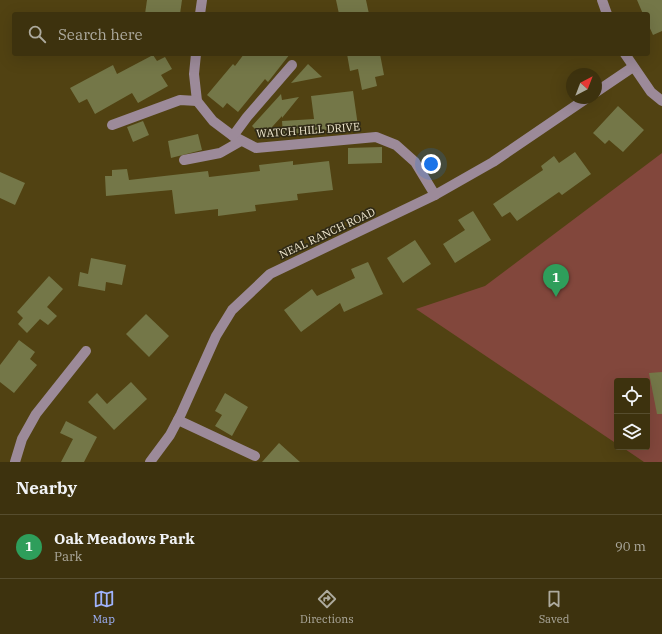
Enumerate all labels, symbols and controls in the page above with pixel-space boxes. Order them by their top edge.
search box [12,12,650,56]
icon: search [26,23,48,45]
text: Search here [58,25,143,44]
north arrow [566,68,602,104]
street label: WATCH HILL DRIVE [256,119,360,141]
your location [421,154,441,174]
street label: NEAL RANCH ROAD [277,204,377,261]
pin: 1 [543,264,569,297]
map controls [614,378,650,450]
button: locate [614,378,650,414]
button: layers [614,414,650,450]
text: Nearby [16,477,77,499]
text: Oak Meadows Park [54,529,195,548]
text: 1 [25,538,33,555]
text: 90 m [615,538,646,555]
text: Park [54,548,82,565]
tab: Map [93,588,115,626]
tab: Directions [300,588,354,626]
tab: Saved [539,588,569,626]

